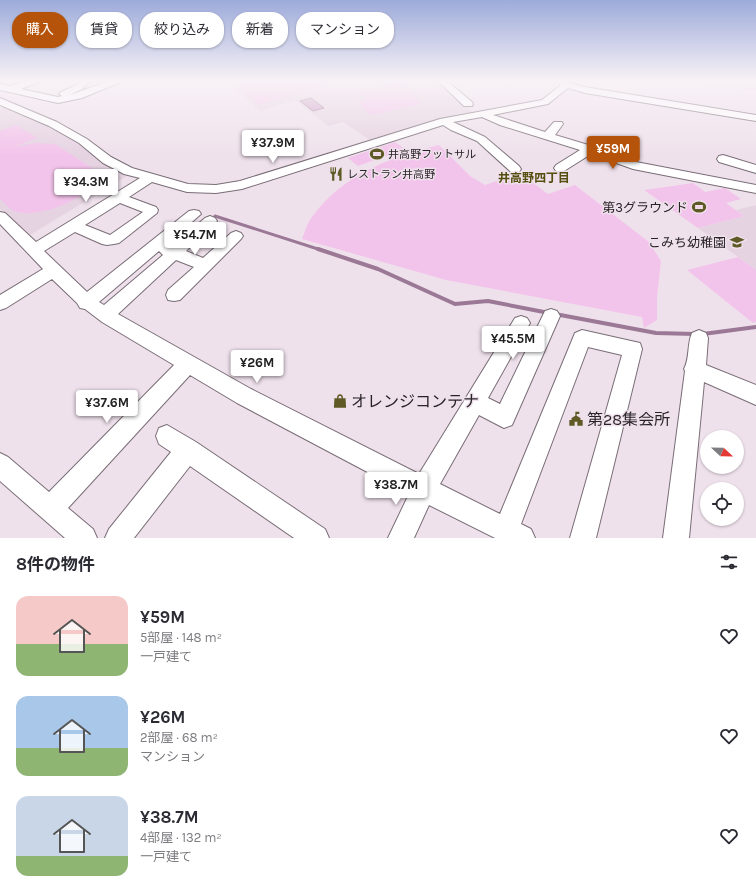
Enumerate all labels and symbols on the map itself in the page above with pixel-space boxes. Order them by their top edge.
pin: ¥37.9M [240,130,306,164]
pin: ¥59M [589,136,637,170]
sports icon: 井高野フットサル [369,146,385,162]
place label: 井高野フットサル [388,148,476,161]
restaurant icon: レストラン井高野 [328,166,344,182]
place label: レストラン井高野 [347,168,435,181]
pin: ¥34.3M [53,169,119,203]
district label: 井高野四丁目 [498,171,570,185]
sports icon: 第3グラウンド [691,199,707,215]
place label: 第3グラウンド [602,200,688,215]
pin: ¥54.7M [162,222,228,256]
school or university icon: こみち幼稚園 [729,234,745,250]
place label: こみち幼稚園 [648,235,726,250]
pin: ¥45.5M [480,326,546,360]
pin: ¥26M [233,350,281,384]
pin: ¥37.6M [74,390,140,424]
place label: オレンジコンテナ [351,392,479,411]
shop icon: オレンジコンテナ [332,393,348,409]
place label: 第28集会所 [587,410,670,429]
public building icon: 第28集会所 [568,411,584,427]
north arrow [700,430,744,474]
pin: ¥38.7M [363,472,429,506]

